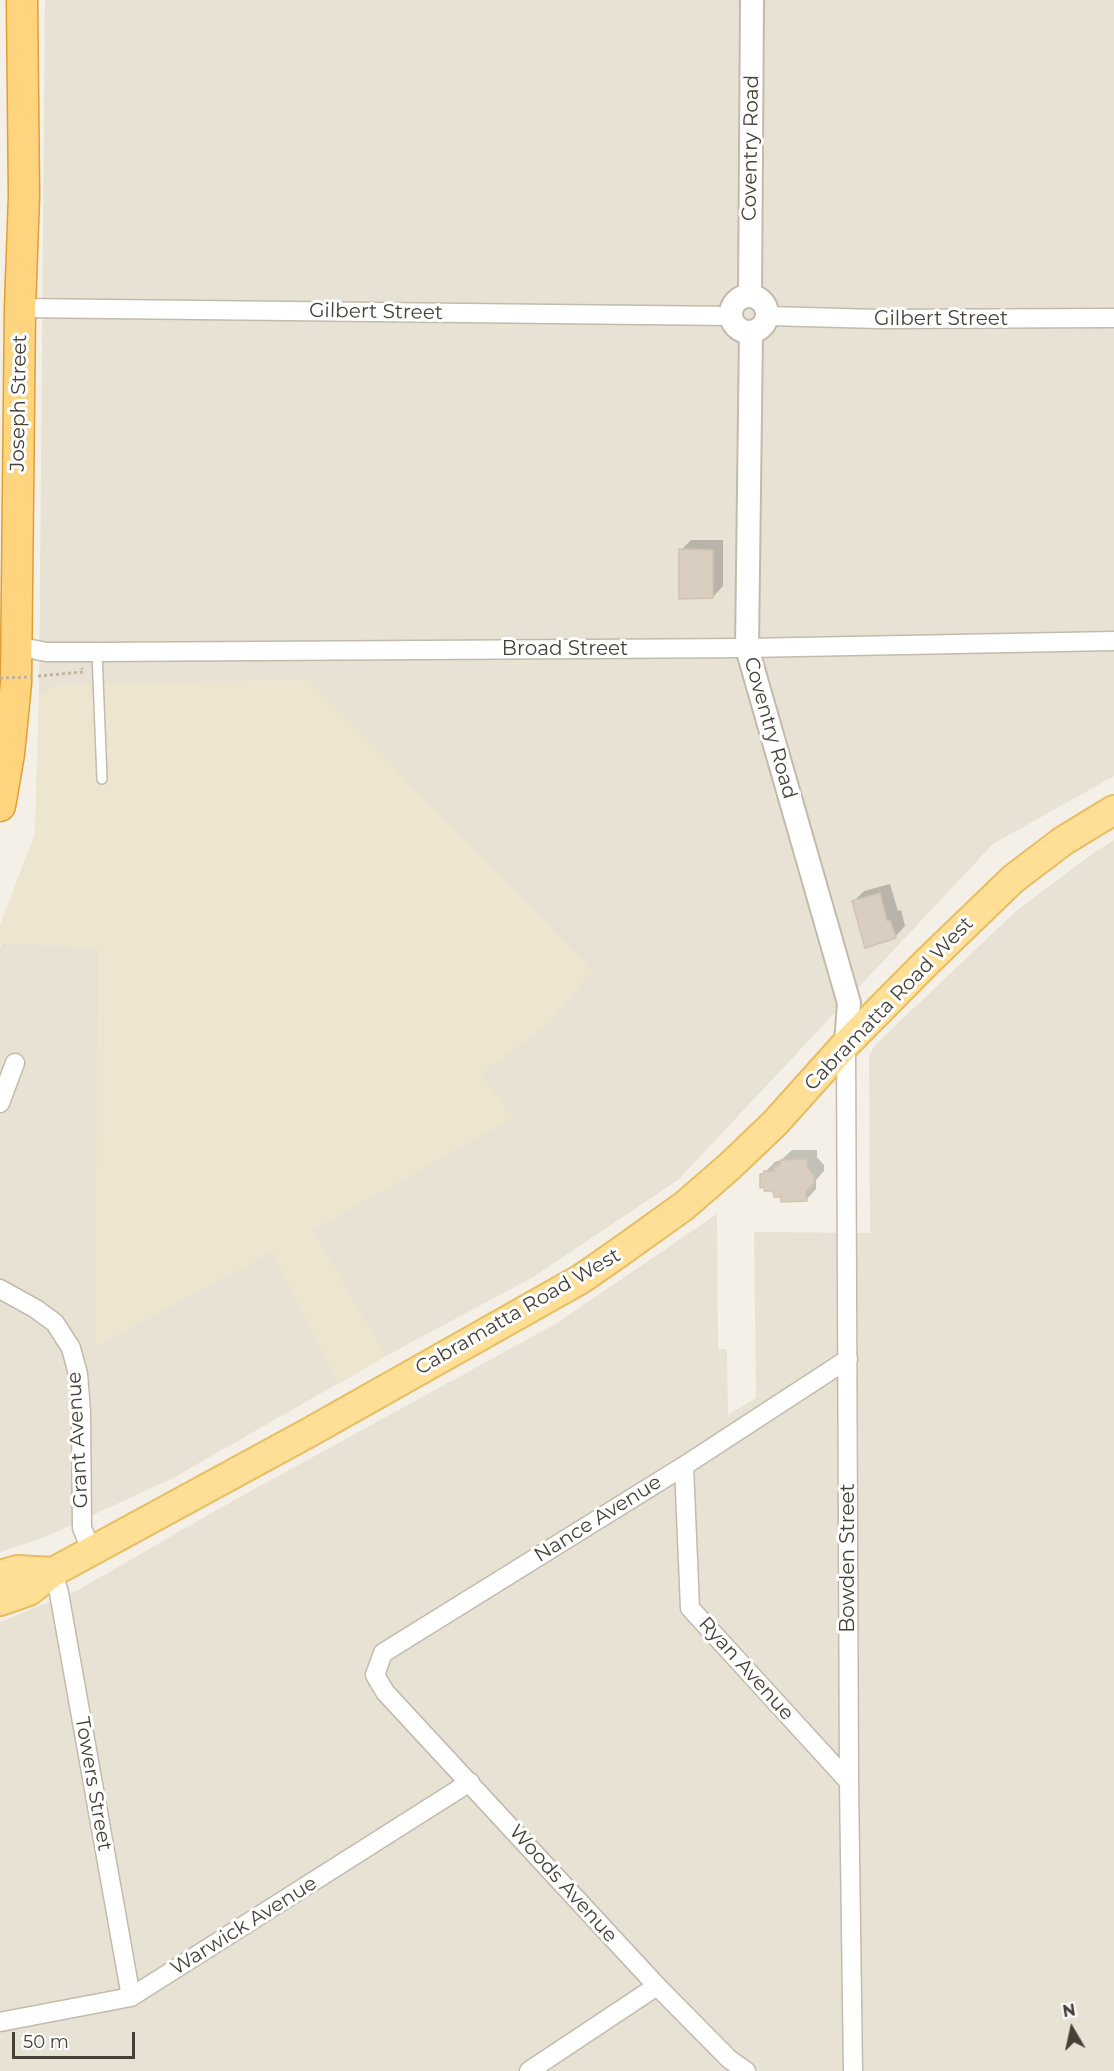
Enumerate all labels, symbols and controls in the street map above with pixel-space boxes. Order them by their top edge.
street label: Coventry Road [738,75,764,221]
street label: Gilbert Street [309,299,443,325]
street label: Gilbert Street [874,307,1008,331]
street label: Joseph Street [6,334,32,472]
street label: Broad Street [502,637,628,661]
street label: Coventry Road [738,654,802,802]
street label: Cabramatta Road West [800,912,978,1096]
street label: Cabramatta Road West [411,1243,625,1381]
street label: Grant Avenue [62,1371,94,1509]
street label: Nance Avenue [530,1470,666,1568]
street label: Bowden Street [836,1483,860,1633]
street label: Ryan Avenue [693,1612,799,1726]
street label: Towers Street [69,1715,117,1853]
street label: Woods Avenue [504,1820,622,1948]
street label: Warwick Avenue [166,1871,322,1981]
north arrow [1042,1999,1102,2059]
text: N [1061,2000,1077,2021]
scale bar [15,2020,138,2058]
text: 50 m [23,2031,69,2053]

